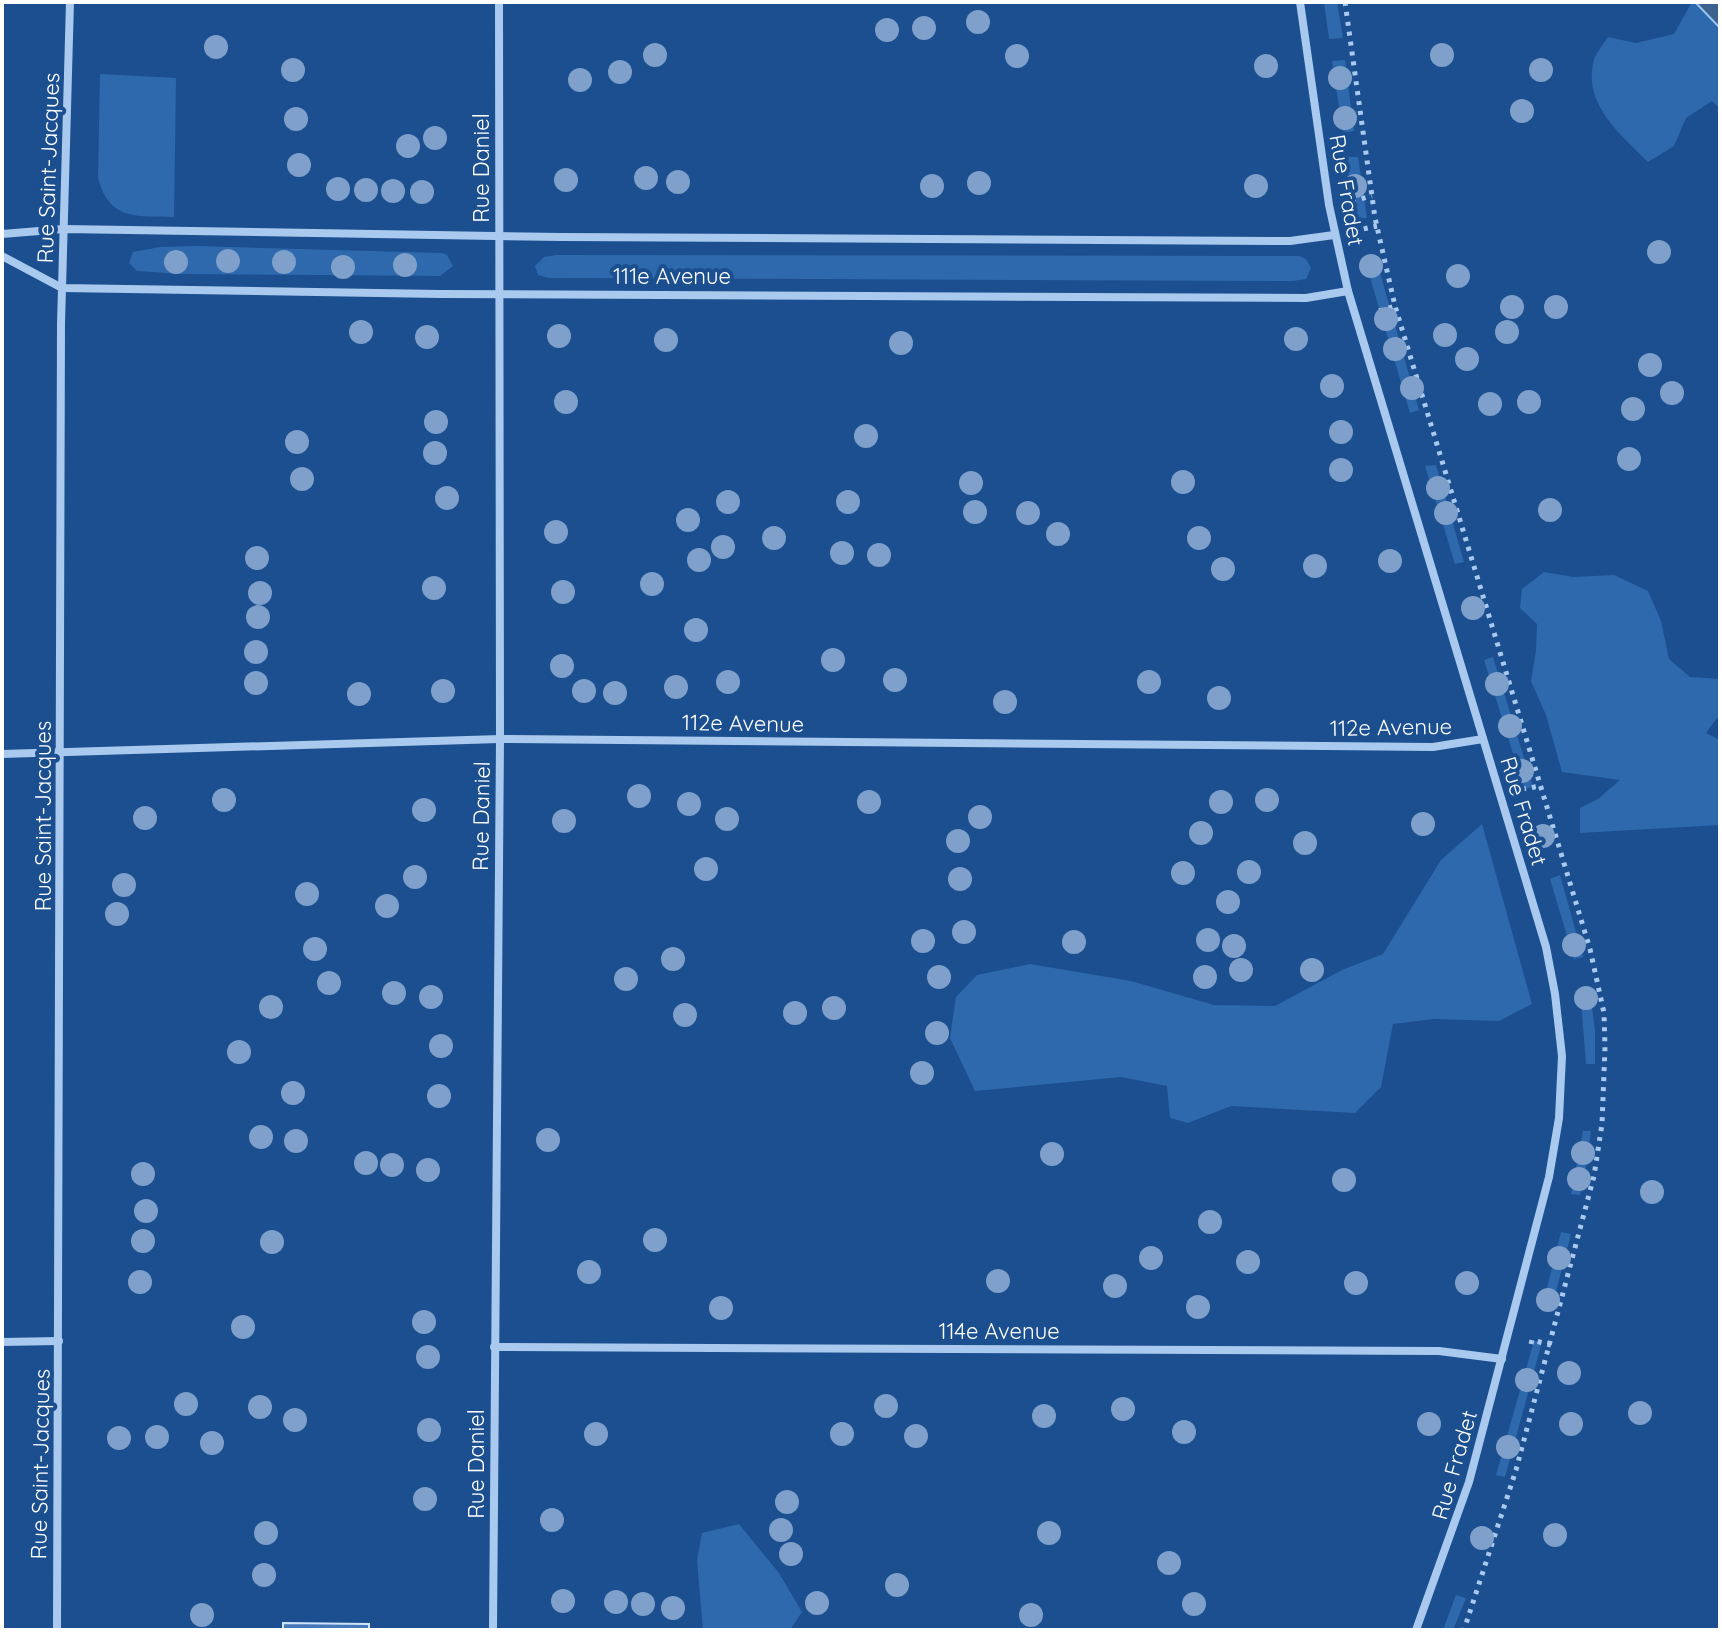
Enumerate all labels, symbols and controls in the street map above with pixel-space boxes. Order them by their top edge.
street label: Rue Saint-Jacques [31,72,65,264]
street label: Rue Daniel [467,113,495,223]
street label: Rue Fradet [1323,132,1371,248]
street label: 111e Avenue [613,262,731,290]
street label: 112e Avenue [682,708,804,738]
street label: 112e Avenue [1330,712,1452,742]
street label: Rue Saint-Jacques [29,721,57,911]
street label: Rue Fradet [1494,753,1554,869]
street label: Rue Daniel [466,761,496,871]
street label: 114e Avenue [938,1317,1060,1345]
street label: Rue Saint-Jacques [24,1368,56,1560]
street label: Rue Fradet [1425,1407,1483,1523]
street label: Rue Daniel [462,1409,490,1519]

